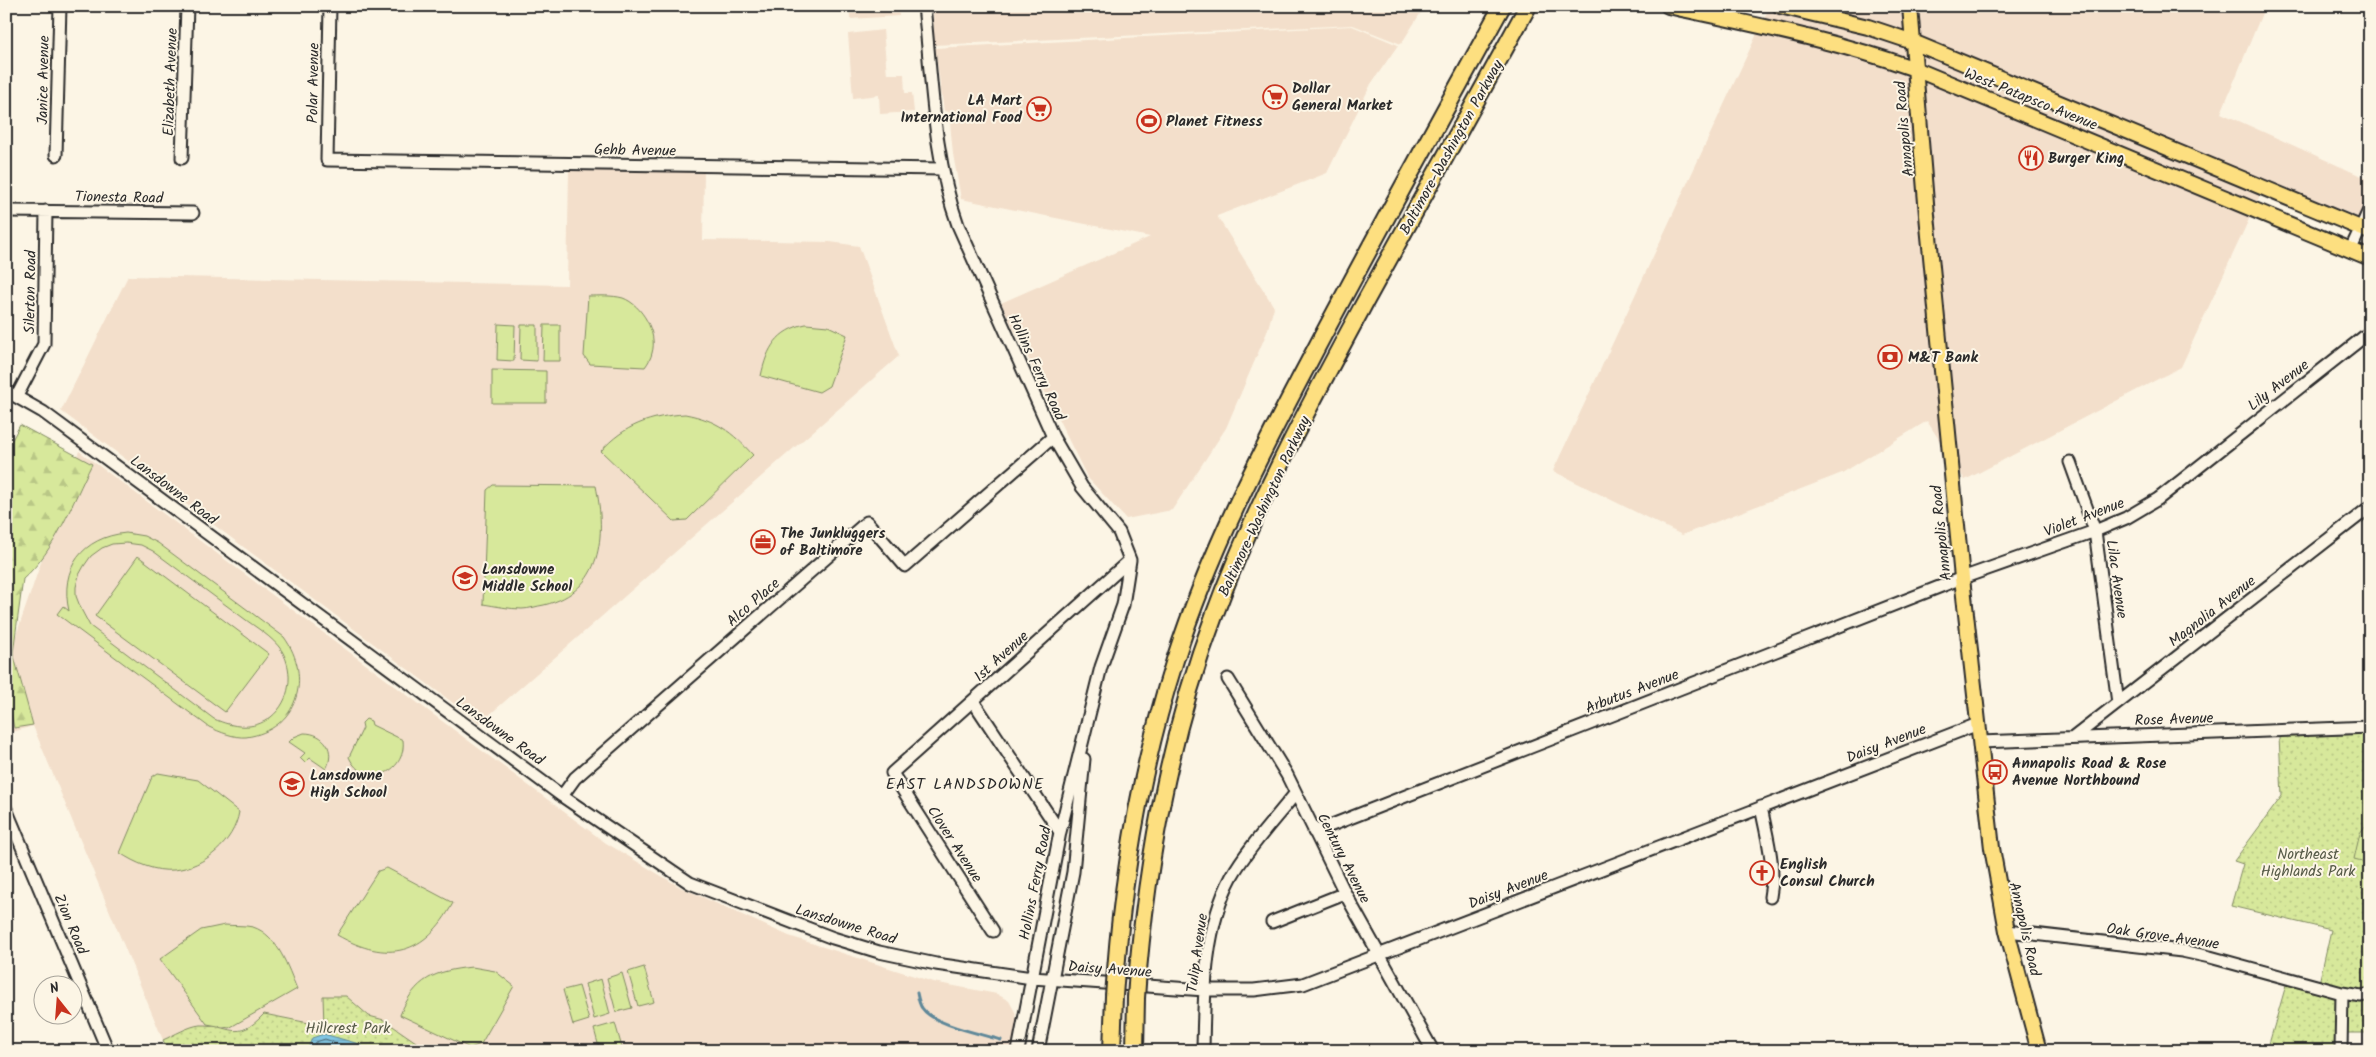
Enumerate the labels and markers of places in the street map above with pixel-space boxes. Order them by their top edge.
place label: Dollar General Market [1292,77,1393,118]
supermarket icon: Dollar General Market [1262,84,1288,110]
place label: LA Mart International Food [900,89,1023,130]
supermarket icon: LA Mart International Food [1026,96,1052,122]
sports icon: Planet Fitness [1136,108,1162,134]
place label: Planet Fitness [1166,110,1262,134]
restaurant icon: Burger King [2018,145,2044,171]
place label: Burger King [2048,147,2124,171]
bank icon: M&T Bank [1877,344,1903,370]
place label: M&T Bank [1908,346,1978,370]
place label: The Junkluggers of Baltimore [780,522,885,563]
office icon: The Junkluggers of Baltimore [750,529,776,555]
place label: Lansdowne Middle School [482,558,572,599]
school or university icon: Lansdowne Middle School [452,565,478,591]
place label: Annapolis Road & Rose Avenue Northbound [2012,752,2167,793]
bus stop icon: Annapolis Road & Rose Avenue Northbound [1982,759,2008,785]
place label: Lansdowne High School [310,764,387,805]
school or university icon: Lansdowne High School [279,771,305,797]
place label: English Consul Church [1780,853,1875,894]
church icon: English Consul Church [1749,860,1775,886]

